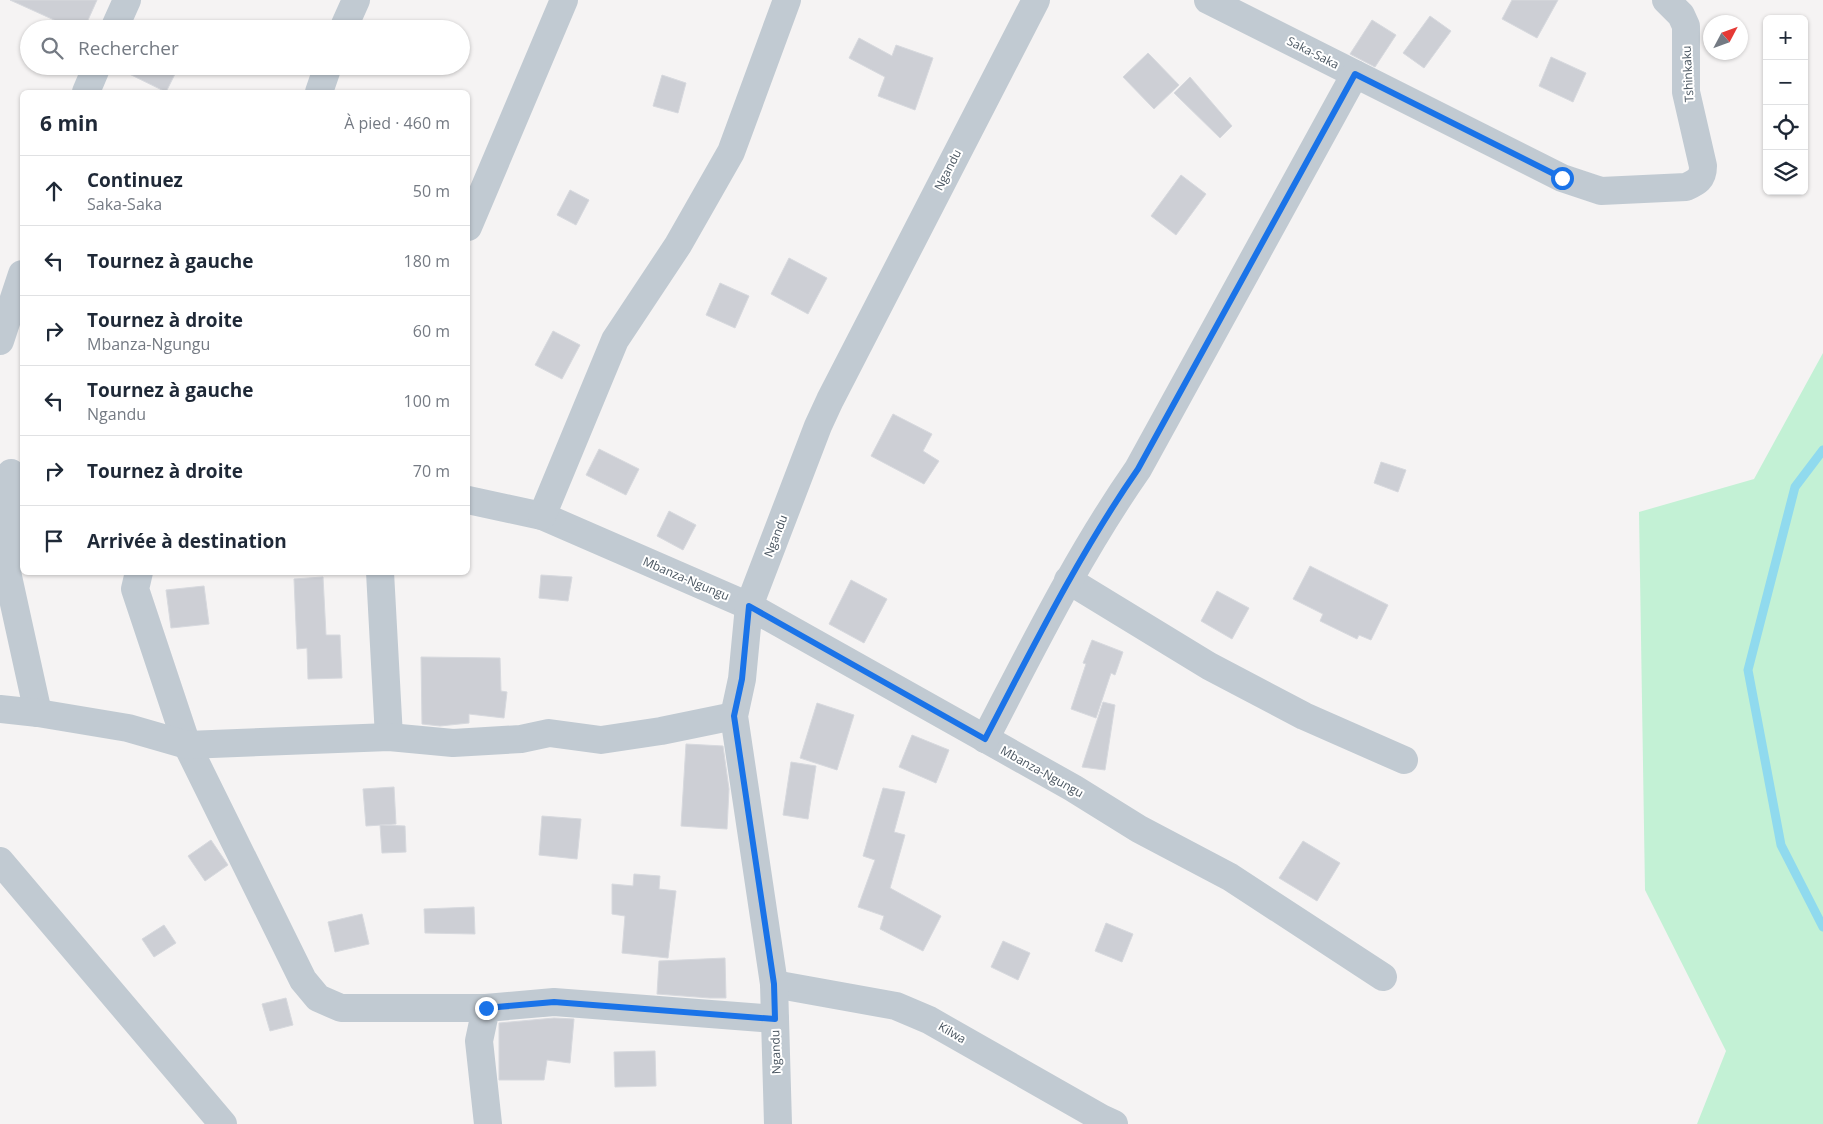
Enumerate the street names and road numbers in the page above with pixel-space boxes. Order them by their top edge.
street label: Saka-Saka [1284,32,1342,73]
street label: Tshinkaku [1678,45,1697,103]
street label: Ngandu [930,146,965,193]
street label: Ngandu [760,512,791,560]
street label: Mbanza-Ngungu [640,553,732,604]
street label: Mbanza-Ngungu [998,742,1087,801]
street label: Kilwa [935,1018,969,1047]
street label: Ngandu [766,1030,785,1074]

